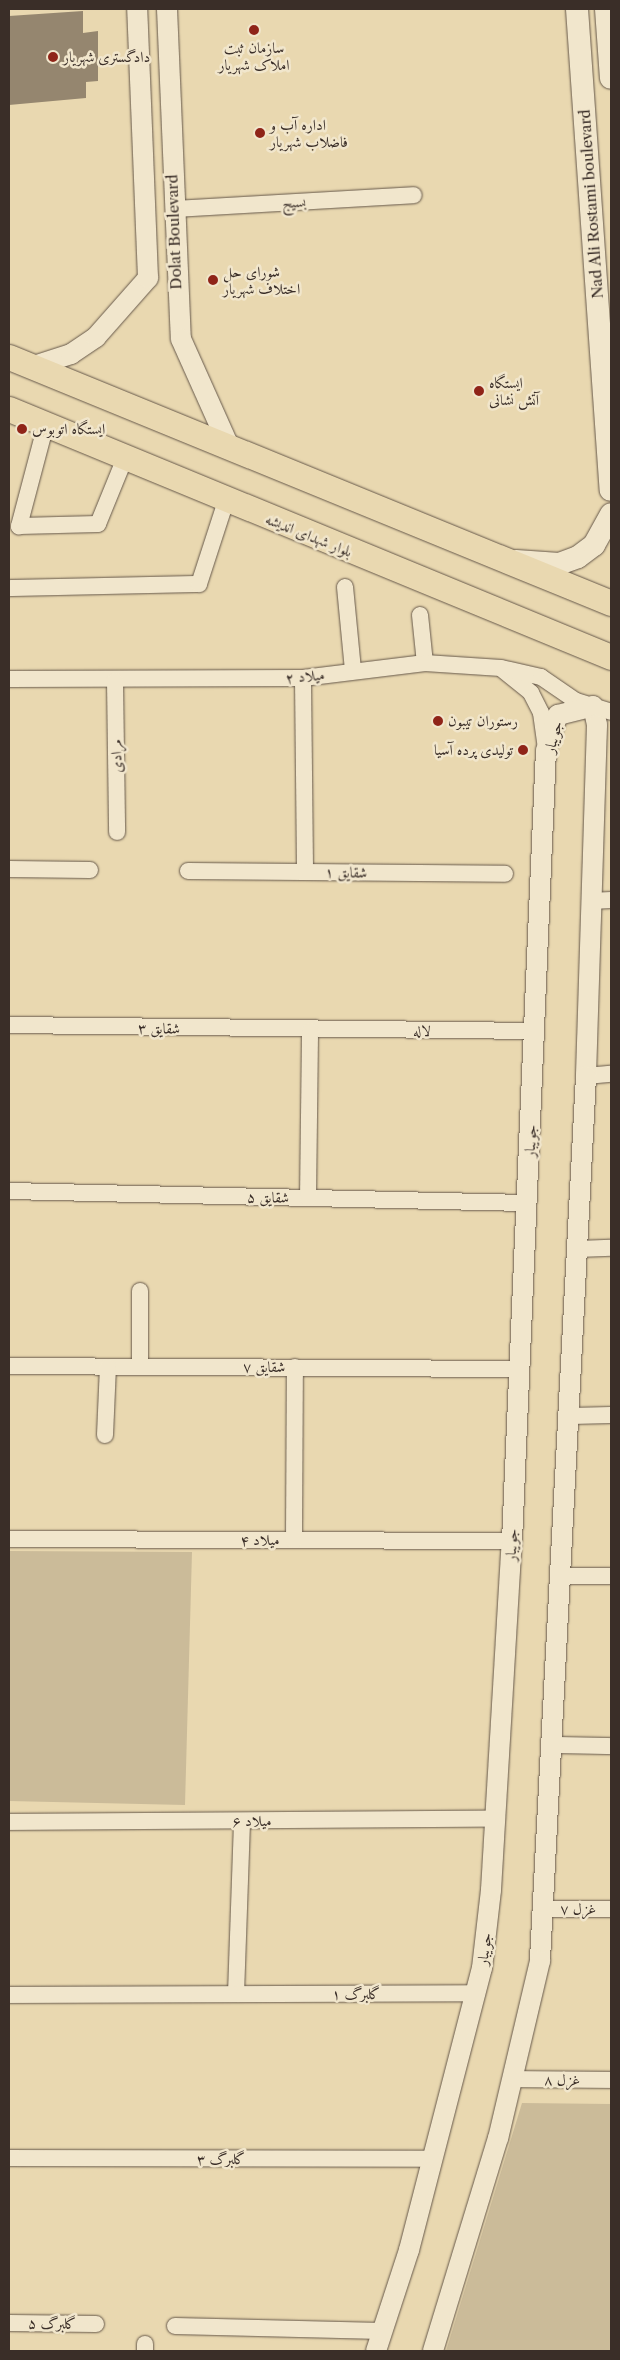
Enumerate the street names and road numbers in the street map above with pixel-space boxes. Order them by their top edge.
street label: Nad Ali Rostami boulevard [575,108,607,300]
street label: Dolat Boulevard [163,174,185,290]
street label: بسیج [282,192,306,212]
street label: بلوار شهدای اندیشه [263,509,355,561]
street label: میلاد ۲ [285,665,325,687]
street label: جویبار [540,719,566,755]
street label: مرادی [107,739,125,773]
street label: شقایق ۱ [325,863,367,881]
street label: شقایق ۳ [138,1019,180,1037]
street label: لاله [413,1022,431,1040]
street label: جویبار [520,1124,540,1158]
street label: شقایق ۵ [247,1188,289,1206]
street label: شقایق ۷ [243,1358,285,1376]
street label: جویبار [501,1528,521,1562]
street label: میلاد ۴ [240,1531,280,1549]
street label: میلاد ۶ [232,1812,272,1830]
street label: غزل ۷ [560,1900,596,1918]
street label: جویبار [473,1932,495,1966]
street label: گلبرگ ۱ [332,1985,380,2003]
street label: غزل ۸ [544,2071,580,2089]
street label: گلبرگ ۳ [197,2150,245,2168]
street label: گلبرگ ۵ [28,2314,76,2332]

